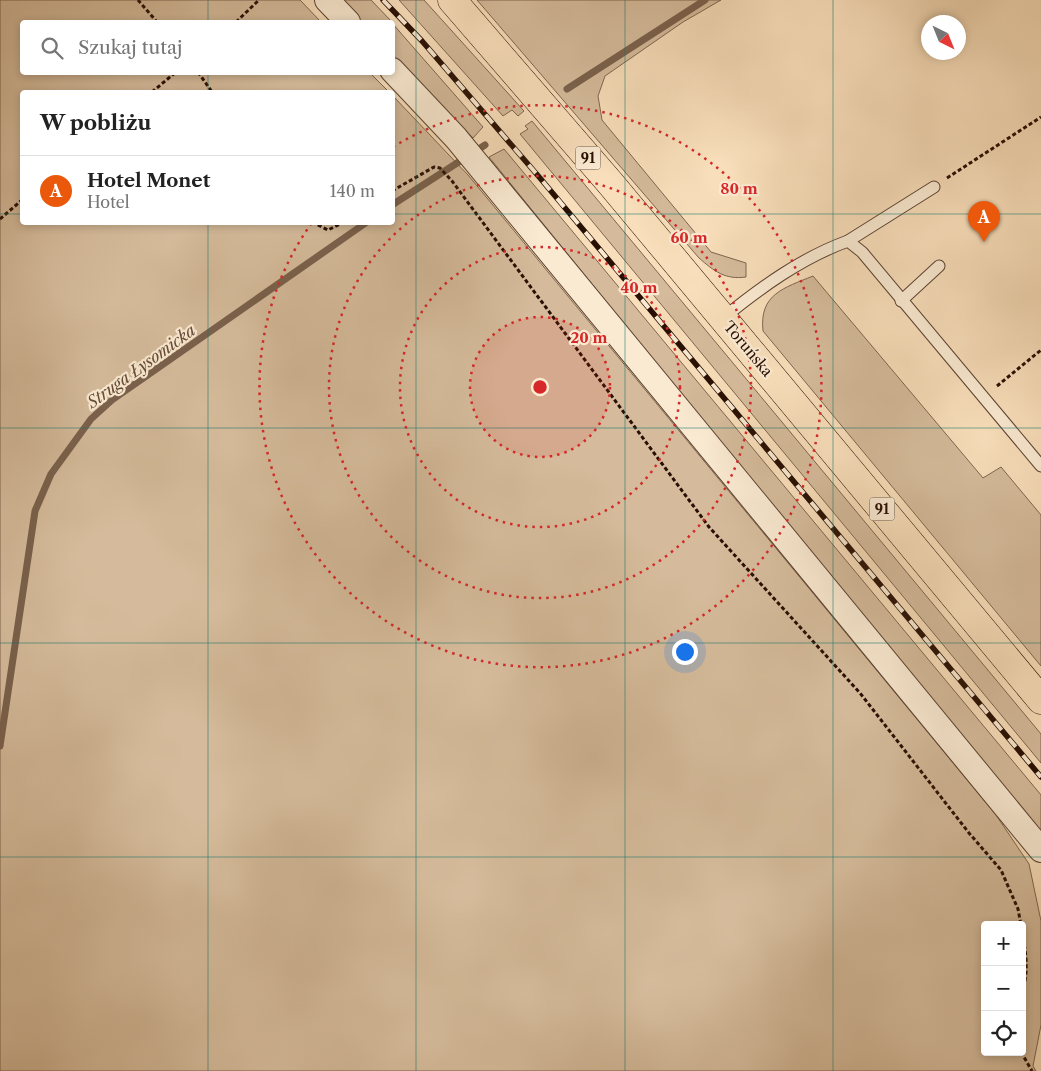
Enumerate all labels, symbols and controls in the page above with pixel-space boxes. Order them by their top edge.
north arrow [921,15,966,60]
search box [20,20,395,75]
icon: search [38,34,66,62]
text: Szukaj tutaj [78,36,182,59]
text: W pobliżu [40,110,151,135]
road number: 91 [576,146,600,170]
text: Hotel Monet [87,169,210,192]
text: 80 m [720,179,758,198]
text: A [50,181,62,201]
text: 140 m [330,181,375,201]
text: Hotel [87,192,130,212]
pin: A [968,201,1000,242]
text: 60 m [670,228,708,247]
text: 40 m [620,278,658,297]
street label: Toruńska [720,317,777,380]
water label: Struga Łysomicka [82,320,199,413]
text: 20 m [570,328,608,347]
centre of rings [531,378,549,396]
road number: 91 [870,498,894,520]
your location [672,639,698,665]
map controls [981,921,1026,1056]
button: + [981,921,1026,966]
button: − [981,966,1026,1011]
button: locate [981,1011,1026,1056]

